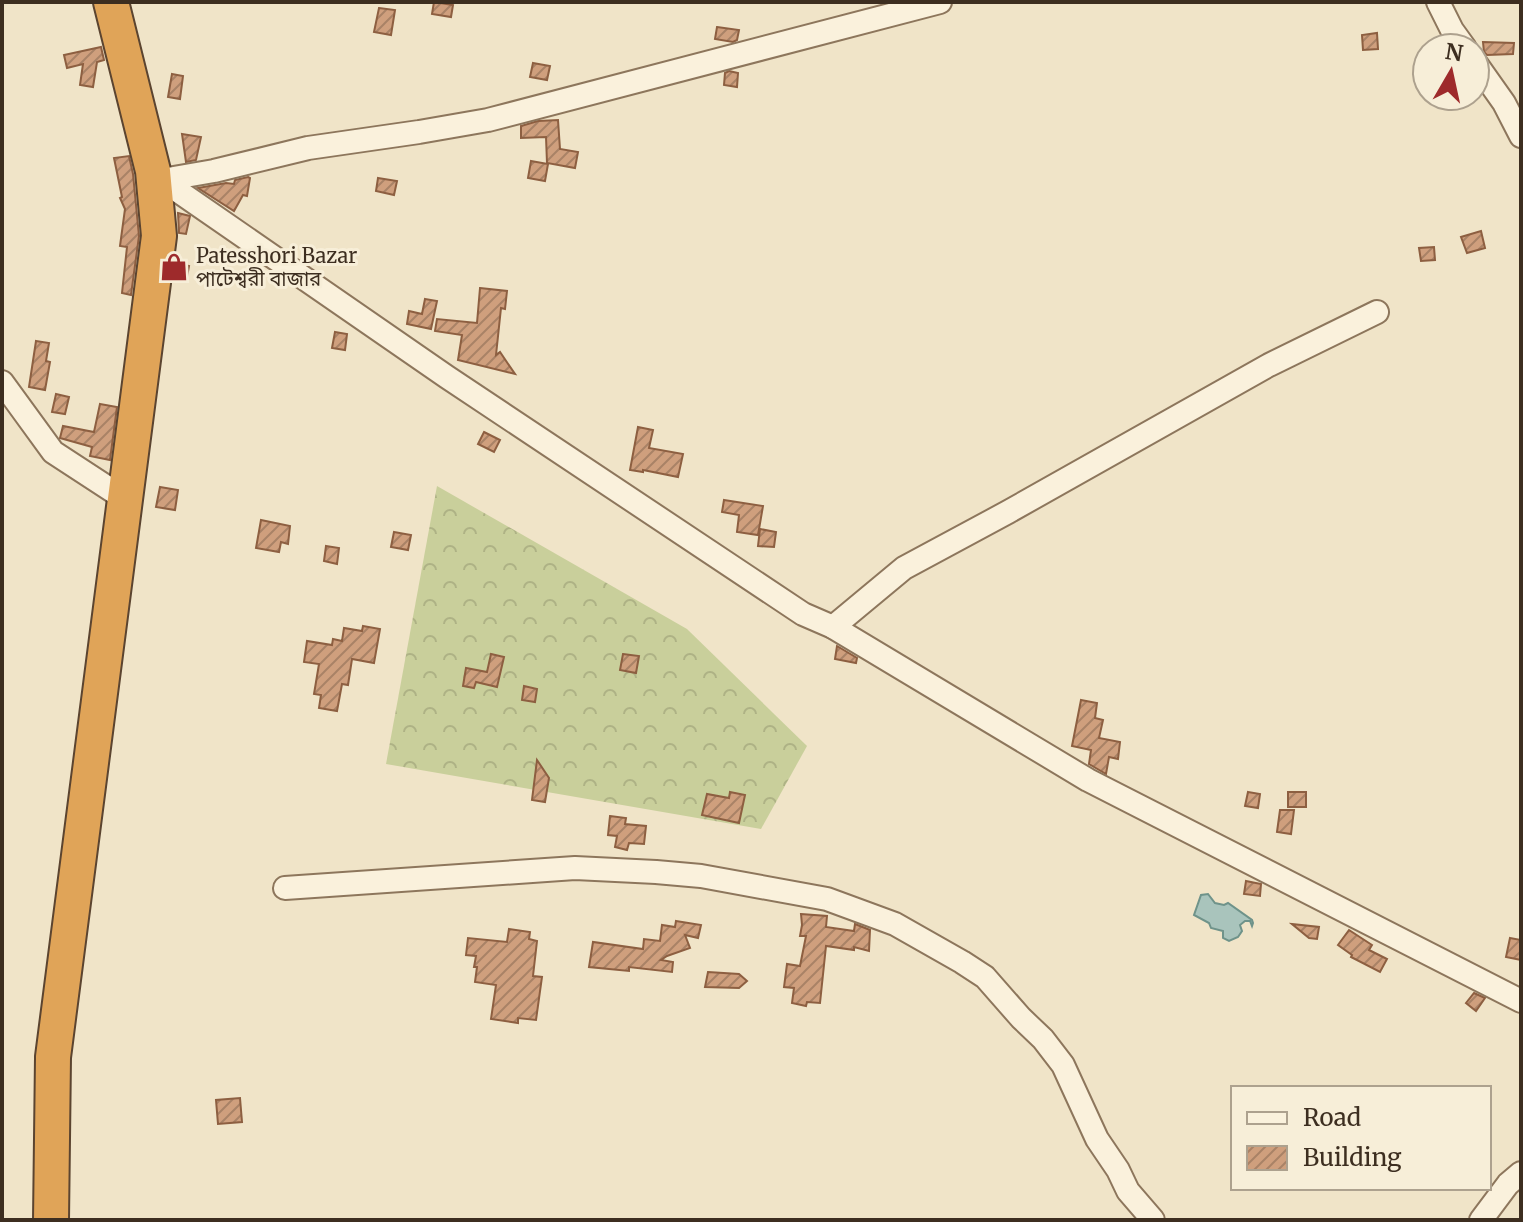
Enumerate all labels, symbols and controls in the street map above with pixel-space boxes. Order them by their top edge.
north arrow [1411,32,1491,112]
text: N [1443,37,1466,68]
place label: Patesshori Bazar পাটেশ্বরী বাজার [196,243,357,291]
shop icon: Patesshori Bazar পাটেশ্বরী বাজার [159,252,189,282]
legend [1231,1086,1491,1190]
text: Road [1303,1102,1361,1133]
text: Building [1303,1142,1402,1173]

